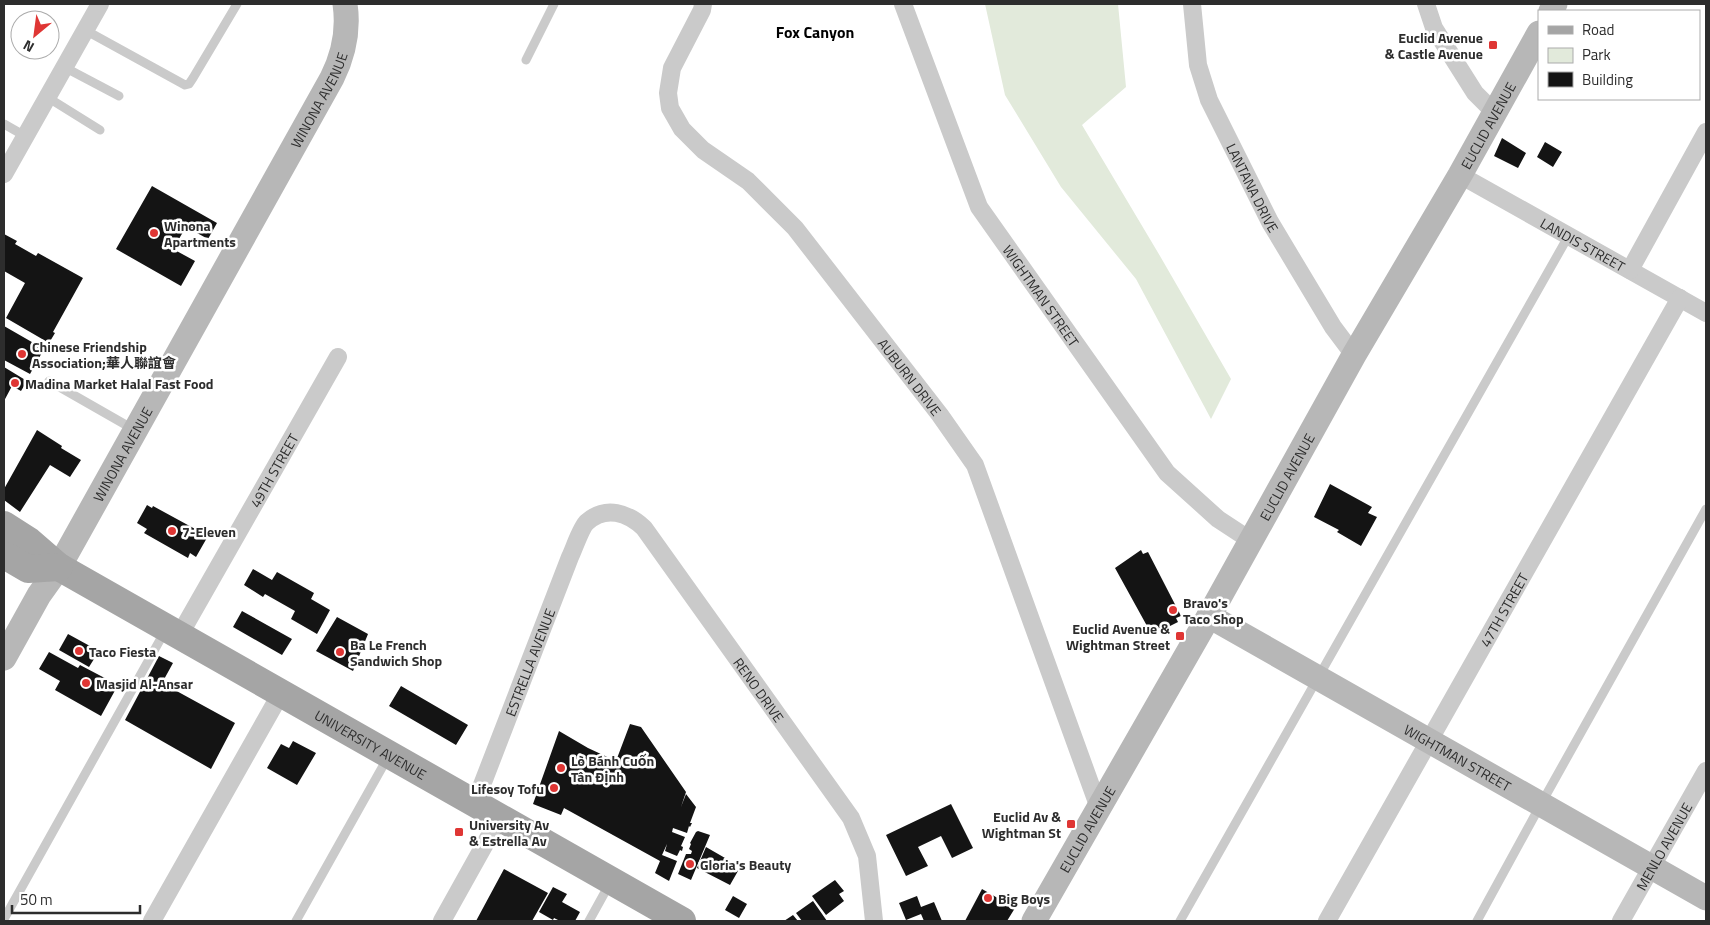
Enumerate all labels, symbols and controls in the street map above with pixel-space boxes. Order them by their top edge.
north arrow [10,10,60,60]
legend [1538,10,1700,100]
text: Road [1582,18,1614,41]
district label: Fox Canyon [776,20,854,44]
place label: Euclid Avenue & Castle Avenue [1385,27,1483,64]
text: N [19,35,38,58]
marker: Euclid Avenue & Castle Avenue [1487,39,1499,51]
text: Park [1582,43,1611,66]
street label: WINONA AVENUE [285,49,352,152]
text: Building [1582,68,1633,91]
street label: EUCLID AVENUE [1455,78,1520,173]
street label: LANTANA DRIVE [1222,139,1284,237]
street label: LANDIS STREET [1537,212,1630,276]
place label: Winona Apartments [164,215,236,252]
marker: Winona Apartments [148,227,160,239]
street label: WIGHTMAN STREET [998,240,1085,351]
street label: AUBURN DRIVE [873,333,947,420]
place label: Chinese Friendship Association;華人聯誼會 [32,336,176,373]
marker: Chinese Friendship Association;華人聯誼會 [16,348,28,360]
place label: Madina Market Halal Fast Food [25,373,214,394]
marker: Madina Market Halal Fast Food [9,377,21,389]
street label: WINONA AVENUE [87,402,157,505]
street label: 49TH STREET [244,429,303,511]
street label: EUCLID AVENUE [1254,429,1319,524]
place label: 7-Eleven [182,521,236,542]
marker: 7-Eleven [166,525,178,537]
street label: 47TH STREET [1474,568,1533,650]
place label: Bravo's Taco Shop [1183,592,1244,629]
marker: Bravo's Taco Shop [1167,604,1179,616]
street label: ESTRELLA AVENUE [499,605,560,719]
place label: Euclid Avenue & Wightman Street [1066,618,1170,655]
marker: Euclid Avenue & Wightman Street [1174,630,1186,642]
place label: Ba Le French Sandwich Shop [350,634,442,671]
place label: Taco Fiesta [89,641,156,662]
marker: Taco Fiesta [73,645,85,657]
marker: Ba Le French Sandwich Shop [334,646,346,658]
street label: RENO DRIVE [729,653,790,726]
place label: Masjid Al-Ansar [96,673,193,694]
marker: Masjid Al-Ansar [80,677,92,689]
street label: UNIVERSITY AVENUE [311,704,431,784]
street label: WIGHTMAN STREET [1400,718,1516,796]
place label: Lò Bánh Cuốn Tân Định [571,750,654,787]
marker: Lò Bánh Cuốn Tân Định [555,762,567,774]
place label: Lifesoy Tofu [471,778,544,799]
marker: Lifesoy Tofu [548,782,560,794]
street label: EUCLID AVENUE [1054,782,1120,876]
street label: MENLO AVENUE [1630,798,1697,894]
place label: Euclid Av & Wightman St [982,806,1061,843]
place label: University Av & Estrella Av [469,814,549,851]
marker: Euclid Av & Wightman St [1065,818,1077,830]
marker: University Av & Estrella Av [453,826,465,838]
place label: Gloria's Beauty [700,854,791,875]
marker: Gloria's Beauty [684,858,696,870]
scale bar [12,882,140,914]
text: 50 m [20,888,53,911]
place label: Big Boys [998,888,1050,909]
marker: Big Boys [982,892,994,904]

